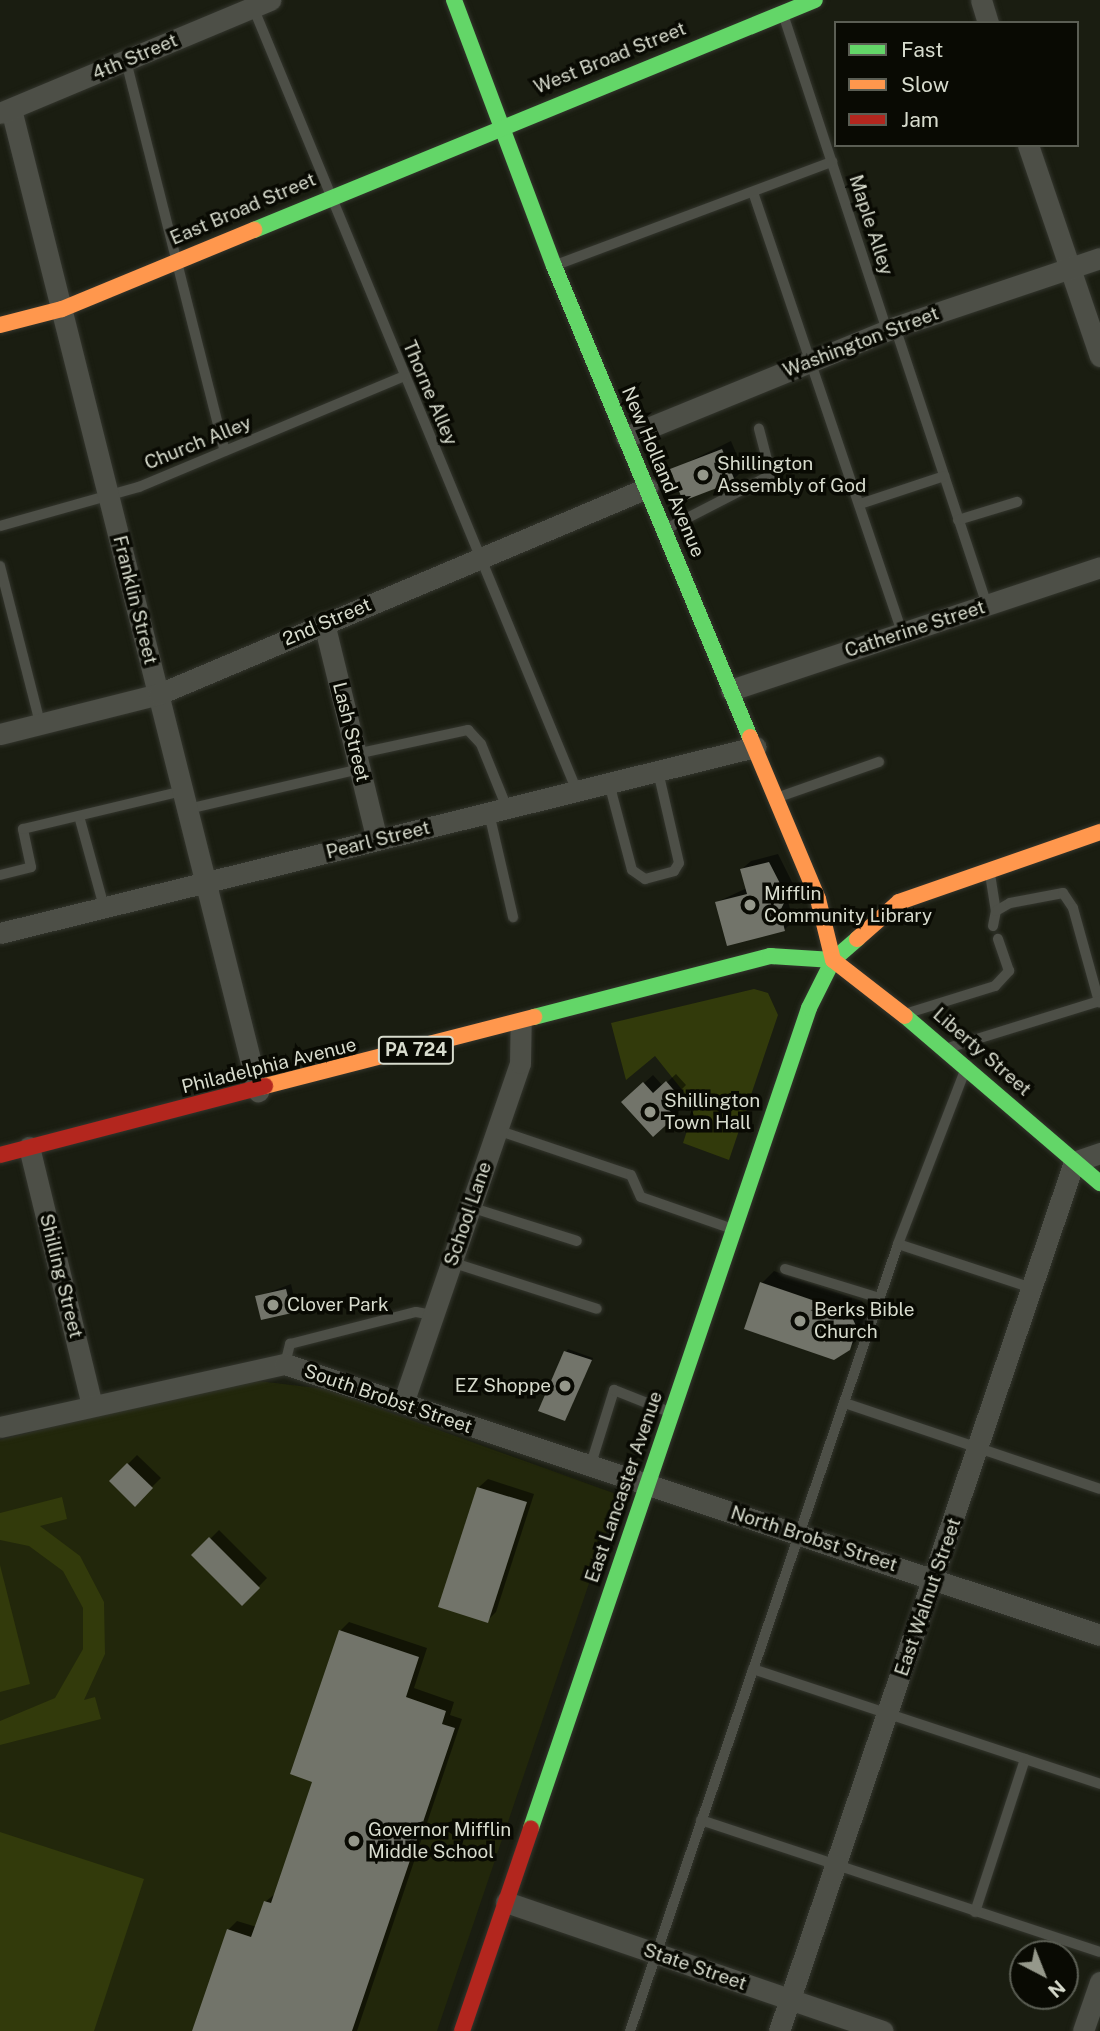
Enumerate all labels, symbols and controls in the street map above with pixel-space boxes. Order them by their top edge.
street label: West Broad Street [531,17,689,99]
legend [834,21,1079,147]
street label: 4th Street [89,29,181,85]
text: Fast [901,37,943,62]
text: Slow [901,72,949,97]
text: Jam [901,107,939,132]
street label: East Broad Street [167,168,319,250]
street label: Maple Alley [844,172,898,278]
street label: Washington Street [780,302,942,382]
street label: Thorne Alley [398,337,462,449]
street label: New Holland Avenue [617,383,709,561]
street label: Church Alley [141,411,255,475]
place label: Shillington Assembly of God [717,453,867,497]
marker: Shillington Assembly of God [695,467,711,483]
street label: Franklin Street [108,533,162,667]
street label: 2nd Street [279,593,375,651]
street label: Catherine Street [842,596,988,662]
street label: Lash Street [328,680,374,784]
street label: Pearl Street [324,816,432,864]
place label: Mifflin Community Library [764,883,932,927]
marker: Mifflin Community Library [742,897,758,913]
street label: Liberty Street [928,1003,1036,1101]
street label: Philadelphia Avenue [179,1033,359,1099]
road number: PA 724 [378,1036,454,1064]
place label: Shillington Town Hall [664,1090,760,1134]
marker: Shillington Town Hall [642,1104,658,1120]
street label: School Lane [440,1159,496,1269]
street label: Shilling Street [35,1211,87,1341]
place label: Clover Park [287,1294,389,1316]
marker: Clover Park [265,1297,281,1313]
place label: Berks Bible Church [814,1299,915,1343]
marker: Berks Bible Church [792,1313,808,1329]
street label: South Brobst Street [301,1360,475,1438]
place label: EZ Shoppe [455,1375,551,1397]
marker: EZ Shoppe [557,1378,573,1394]
street label: East Lancaster Avenue [581,1388,667,1586]
street label: North Brobst Street [728,1501,900,1577]
street label: East Walnut Street [890,1515,966,1679]
place label: Governor Mifflin Middle School [368,1819,511,1863]
marker: Governor Mifflin Middle School [346,1833,362,1849]
street label: State Street [640,1939,750,1995]
north arrow [1009,1940,1079,2010]
text: N [1044,1976,1070,2002]

